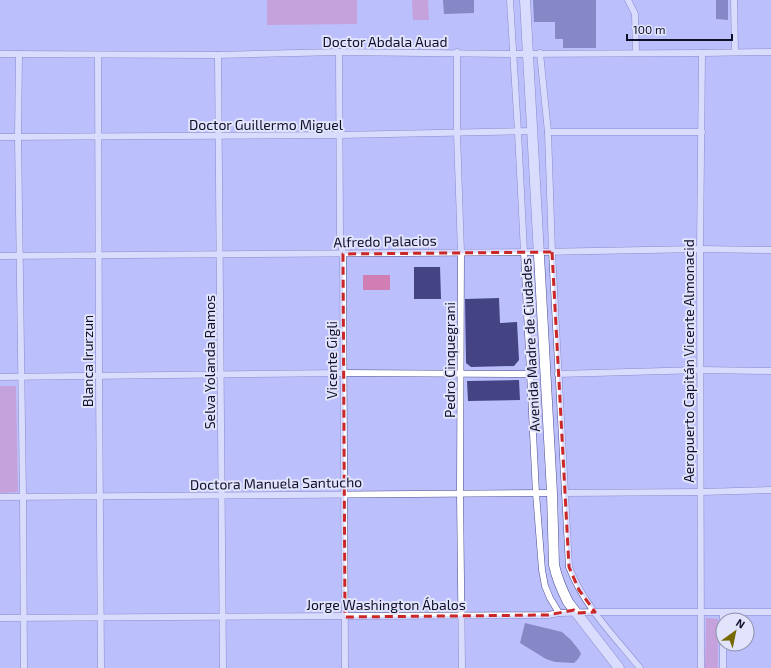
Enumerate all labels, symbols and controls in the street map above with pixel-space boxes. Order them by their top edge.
scale bar [627,16,732,42]
text: 100 m [633,22,665,36]
street label: Doctor Abdala Auad [323,33,447,50]
street label: Doctor Guillermo Miguel [189,116,344,133]
street label: Alfredo Palacios [333,232,437,250]
street label: Aeropuerto Capitán Vicente Almonacid [680,239,697,483]
street label: Avenida Madre de Ciudades [517,258,543,432]
street label: Selva Yolanda Ramos [201,295,218,429]
street label: Pedro Cinquegrani [441,302,458,418]
street label: Blanca Irurzun [79,315,96,407]
street label: Vicente Gigli [323,321,340,399]
street label: Doctora Manuela Santucho [190,473,362,493]
street label: Jorge Washington Ábalos [306,596,466,613]
north arrow [715,612,755,652]
text: N [734,616,748,631]

